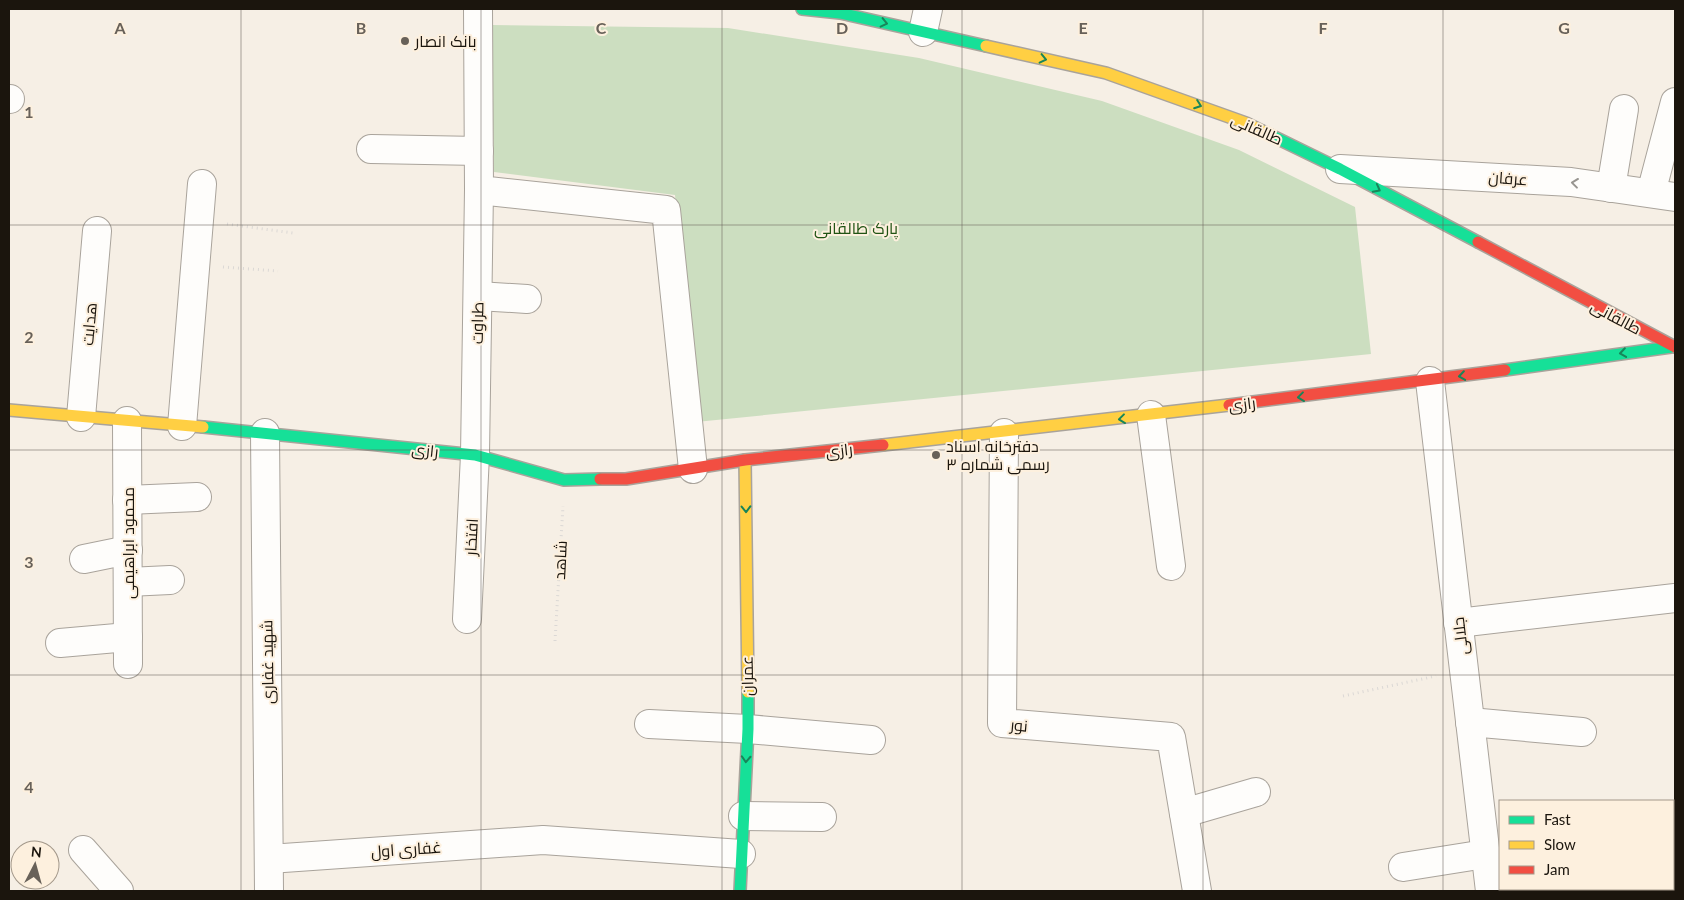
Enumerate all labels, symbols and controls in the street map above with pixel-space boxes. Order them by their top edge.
one-way arrow [880,17,888,28]
text: A [113,18,126,37]
text: B [356,18,366,37]
text: C [596,18,607,37]
text: D [836,18,848,37]
text: E [1078,18,1088,37]
text: F [1318,18,1328,37]
text: G [1558,18,1570,37]
place label: بانک انصار [414,31,477,51]
marker: بانک انصار [399,35,411,47]
one-way arrow [1038,53,1047,64]
one-way arrow [1193,100,1202,110]
text: 1 [24,102,34,121]
street label: طالقانی [1228,109,1286,150]
street label: عرفان [1488,167,1528,190]
one-way arrow [1571,178,1579,189]
one-way arrow [1371,183,1380,193]
park label: پارک طالقانی [814,218,899,240]
street label: طالقانی [1587,295,1645,339]
street label: هدایت [77,302,101,346]
street label: طراوت [467,302,487,344]
text: 2 [24,327,34,346]
one-way arrow [1619,348,1627,358]
one-way arrow [1458,370,1466,381]
one-way arrow [1297,391,1305,402]
street label: رازی [1227,392,1257,417]
one-way arrow [1118,413,1126,424]
place label: دفترخانه اسناد رسمی شماره ۳ [946,436,1050,475]
street label: رازی [410,439,440,462]
street label: رازی [824,439,854,462]
marker: دفترخانه اسناد رسمی شماره ۳ [930,449,942,461]
street label: محمود ابراهیمی [118,487,139,599]
one-way arrow [740,505,751,513]
street label: افتخار [460,518,482,557]
street label: شاهد [549,540,570,580]
text: 3 [24,552,34,571]
street label: جلالی [1448,616,1473,656]
street label: شهید غفاری [256,620,279,704]
street label: عمران [737,656,758,696]
street label: نور [1008,714,1029,736]
one-way arrow [741,755,752,763]
text: 4 [24,777,34,796]
legend [1499,800,1674,890]
text: Fast [1544,810,1571,828]
text: Slow [1544,835,1576,853]
street label: غفاری اول [370,837,442,862]
north arrow [10,840,60,890]
text: N [30,843,43,861]
text: Jam [1544,860,1570,878]

